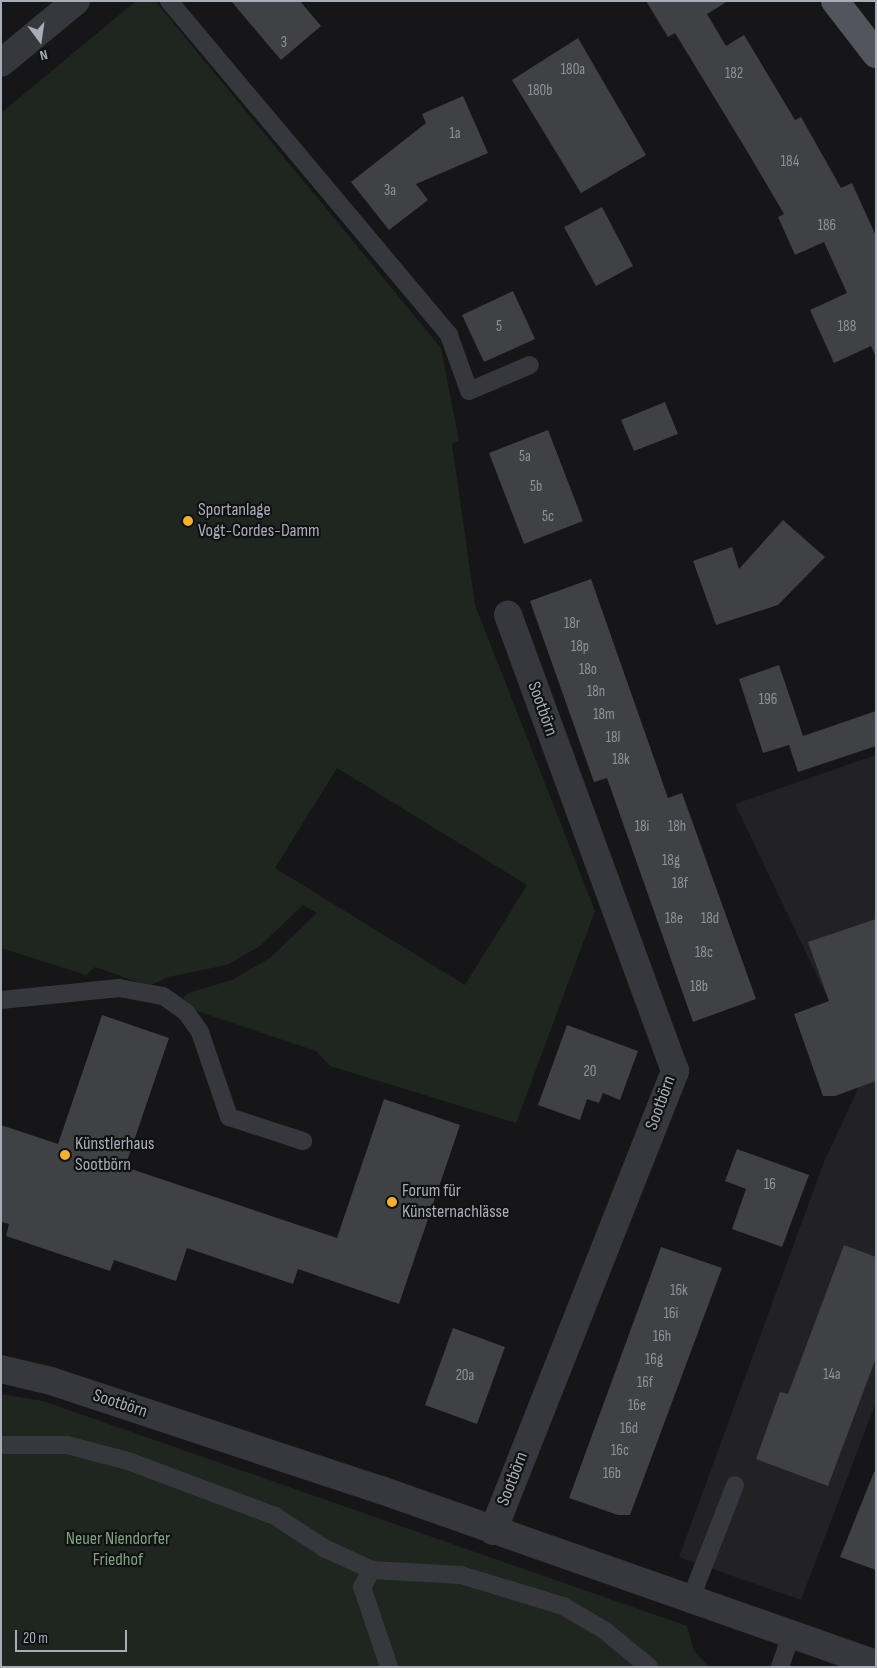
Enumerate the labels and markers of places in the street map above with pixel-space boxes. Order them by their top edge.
place label: Sportanlage Vogt-Cordes-Damm [198,500,320,542]
marker: Sportanlage Vogt-Cordes-Damm [182,515,194,527]
place label: Künstlerhaus Sootbörn [75,1134,154,1176]
marker: Künstlerhaus Sootbörn [59,1149,71,1161]
place label: Forum für Künsternachlässe [402,1181,509,1224]
marker: Forum für Künsternachlässe [386,1196,398,1208]

